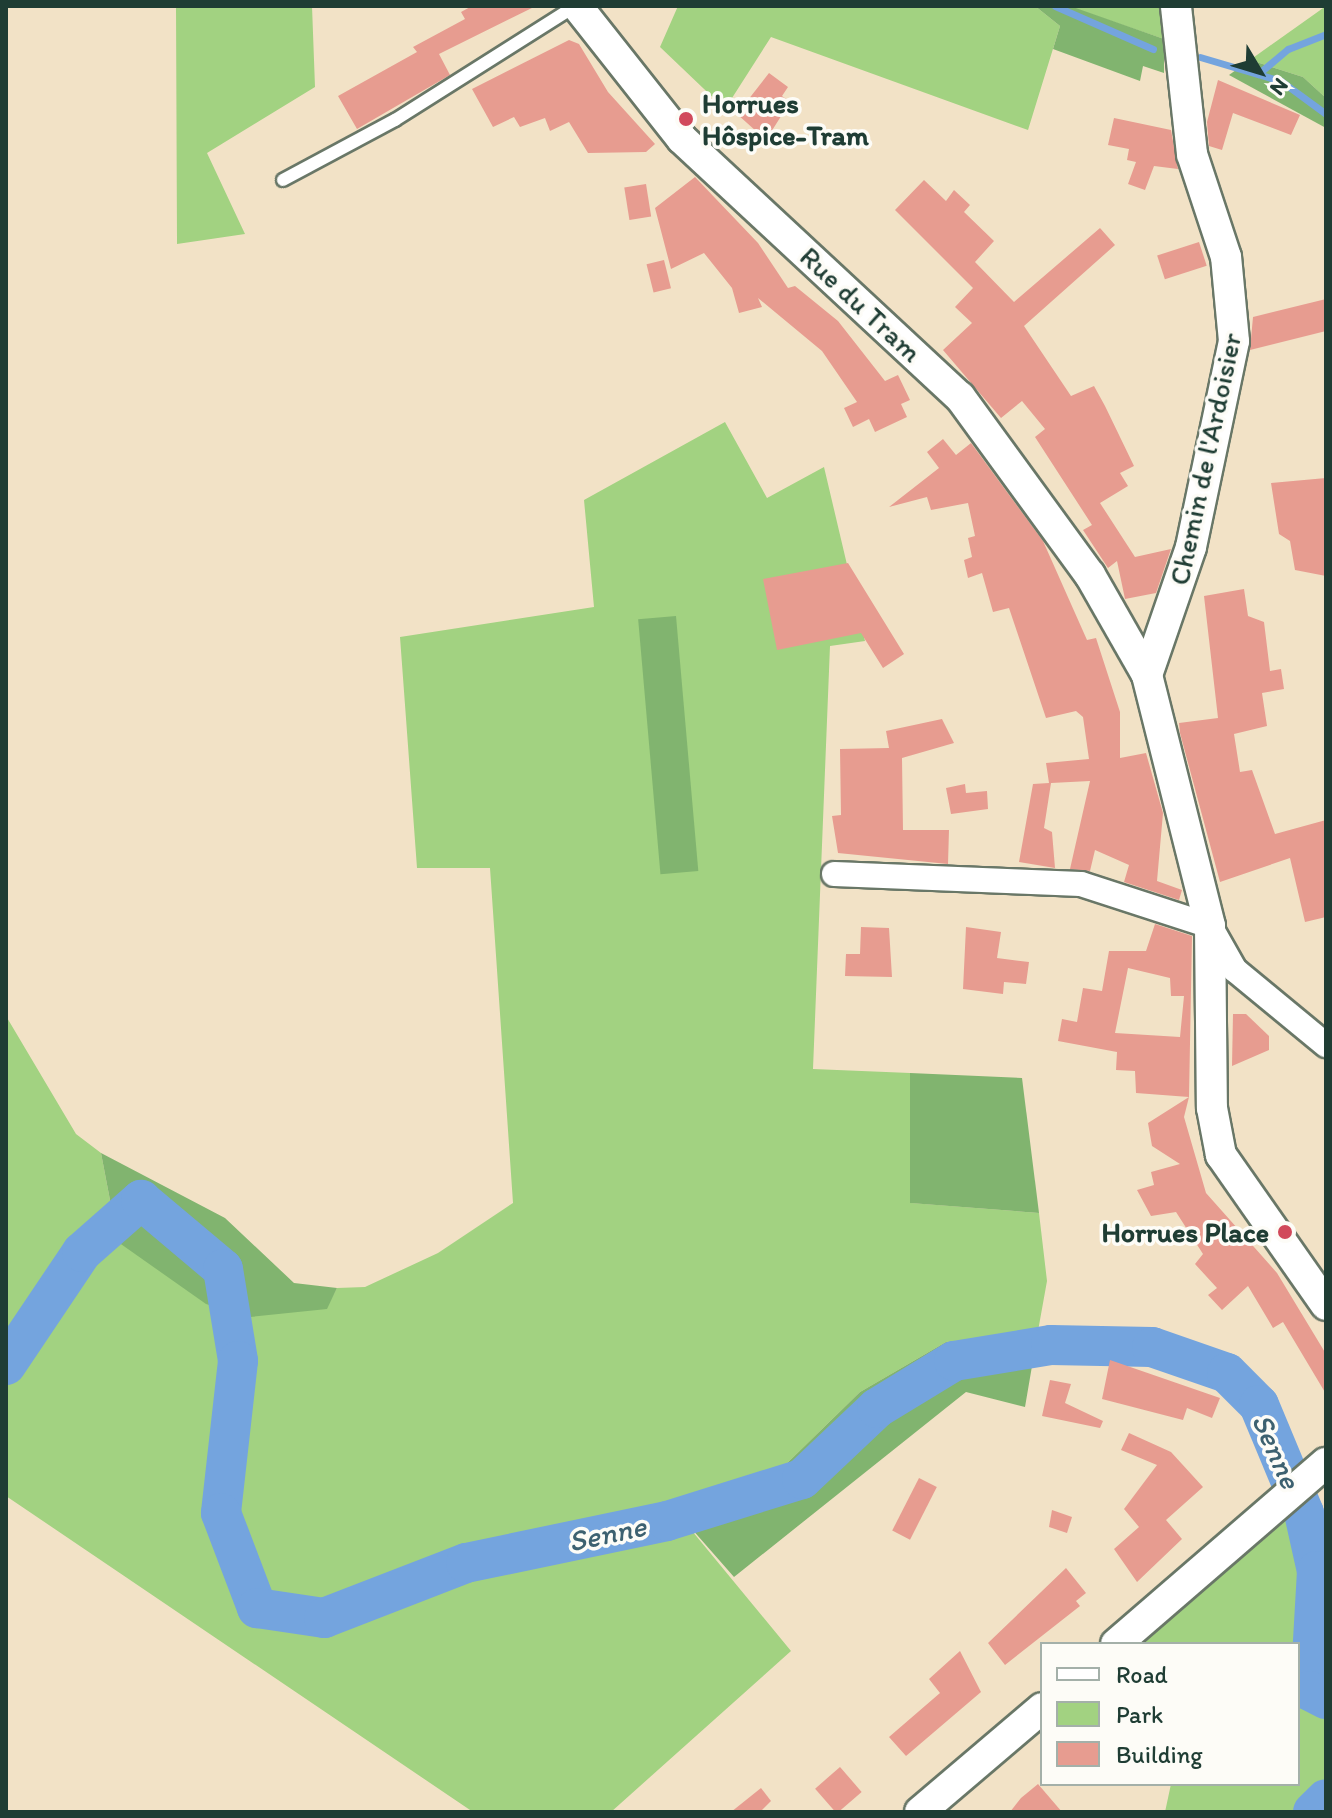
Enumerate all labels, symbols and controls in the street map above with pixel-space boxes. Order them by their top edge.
north arrow [1220,32,1300,112]
text: N [1264,73,1295,101]
place label: Horrues Hôspice-Tram [702,86,869,152]
marker: Horrues Hôspice-Tram [677,110,695,128]
street label: Rue du Tram [794,240,928,368]
street label: Chemin de l'Ardoisier [1162,331,1248,587]
place label: Horrues Place [1101,1215,1269,1249]
marker: Horrues Place [1276,1223,1294,1241]
water label: Senne [1244,1408,1308,1494]
water label: Senne [565,1508,649,1560]
legend [1040,1642,1300,1786]
text: Road [1116,1660,1168,1689]
text: Park [1116,1700,1163,1729]
text: Building [1116,1740,1203,1769]

